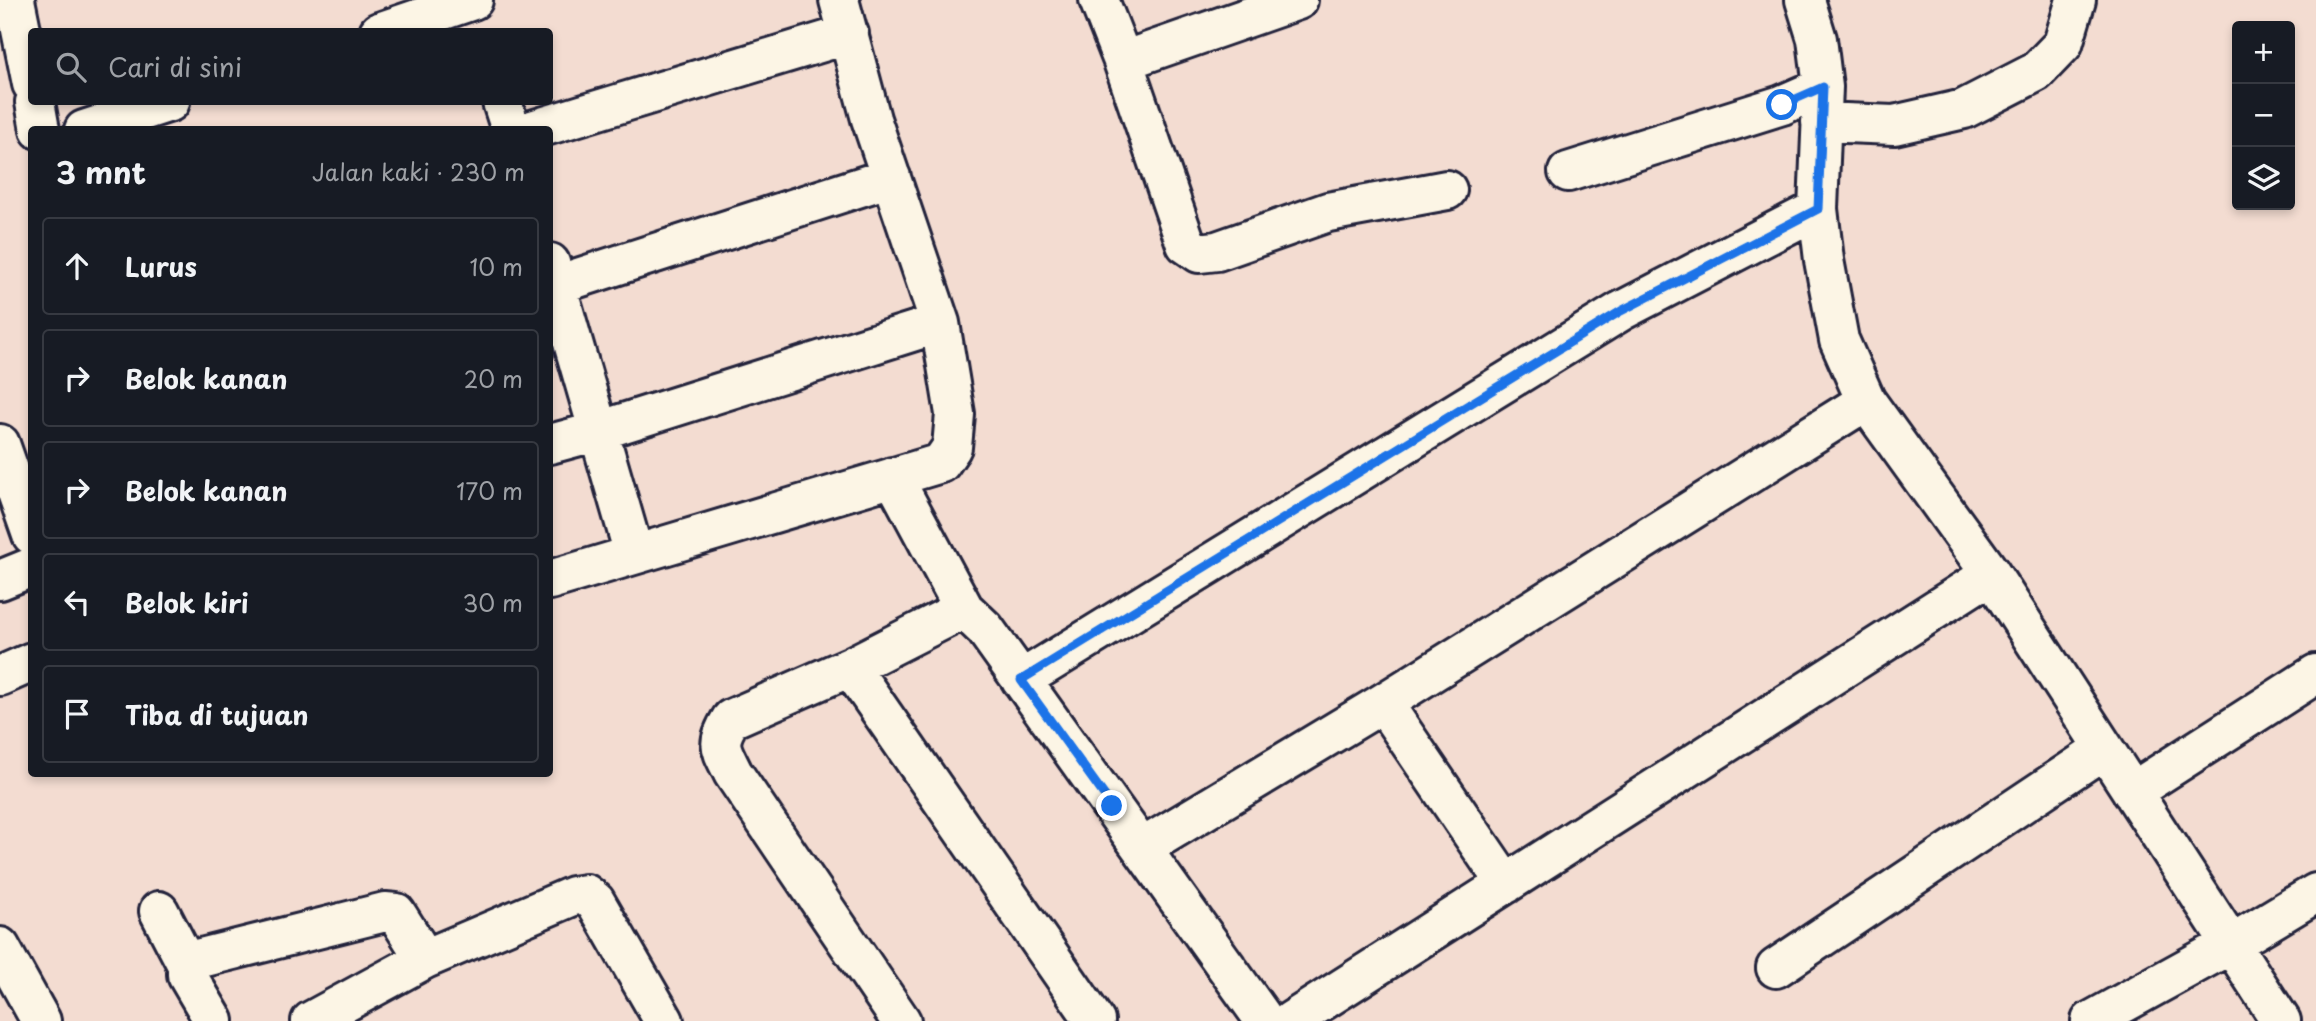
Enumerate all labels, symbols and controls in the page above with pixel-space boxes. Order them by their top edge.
map controls [2232,21,2295,210]
button: + [2232,21,2295,84]
search box [28,28,553,105]
text: Cari di sini [108,47,242,86]
icon: search [52,48,90,86]
button: − [2232,84,2295,147]
route start [1766,89,1797,120]
button: layers [2232,147,2295,210]
text: 3 mnt [56,149,146,194]
text: Jalan kaki · 230 m [312,154,525,189]
icon: ahead [58,247,96,285]
text: Lurus [125,247,197,286]
text: 10 m [469,249,523,284]
icon: right [58,359,96,397]
text: Belok kanan [125,359,287,398]
text: 20 m [464,361,523,396]
icon: right [58,471,96,509]
text: Belok kanan [125,471,287,510]
text: 170 m [456,473,523,508]
icon: left [58,583,96,621]
text: Belok kiri [125,583,248,622]
text: 30 m [462,585,523,620]
icon: arrive [58,695,96,733]
text: Tiba di tujuan [125,695,309,734]
route end [1096,790,1127,821]

